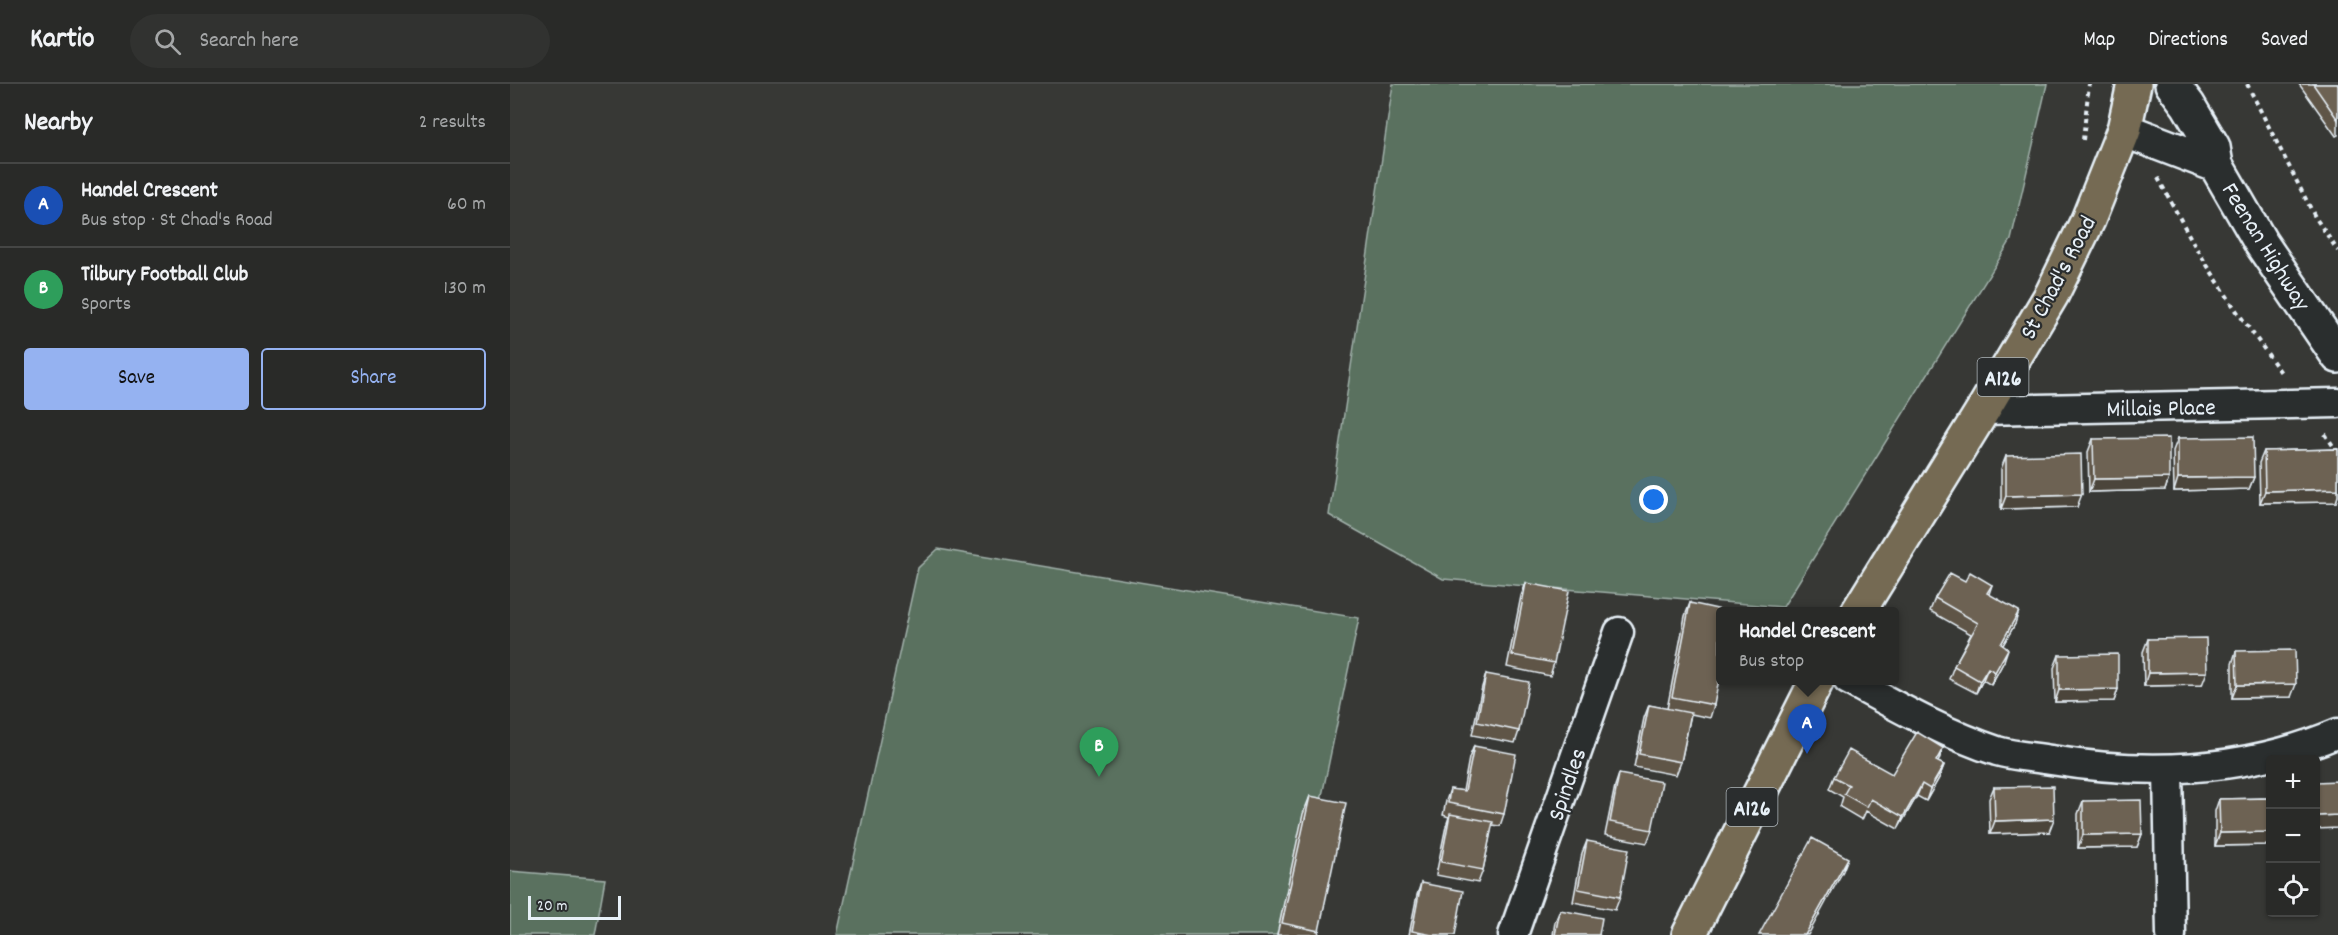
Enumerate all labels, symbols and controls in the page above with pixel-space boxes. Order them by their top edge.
search box [130,14,550,68]
text: Kartio [30,21,94,61]
icon: search [151,25,184,58]
text: Search here [199,26,299,57]
text: Map [2084,26,2115,56]
text: Directions [2148,26,2228,56]
text: Saved [2261,26,2308,56]
text: Nearby [24,105,92,142]
text: 2 results [419,109,486,137]
text: Handel Crescent [81,176,218,207]
street label: Feenan Highway [2212,177,2318,319]
text: A [38,191,49,219]
text: 60 m [447,191,486,219]
text: Bus stop · St Chad's Road [81,207,273,235]
street label: St Chad's Road [2013,211,2106,346]
text: Tilbury Football Club [81,260,248,291]
text: B [39,275,48,303]
text: 130 m [444,275,486,303]
text: Sports [81,291,131,319]
button: Save [24,348,249,410]
button: Share [261,348,486,410]
road number: A126 [1978,358,2028,396]
street label: Millais Place [2106,392,2216,428]
your location [1639,485,1668,514]
popup [1716,607,1899,685]
text: Handel Crescent [1739,617,1876,648]
text: Bus stop [1739,648,1804,676]
pin: A [1788,704,1826,754]
pin: B [1080,728,1118,777]
street label: Spindles [1541,744,1597,826]
map controls [2266,755,2320,917]
button: + [2266,755,2320,809]
road number: A126 [1726,788,1778,826]
button: − [2266,809,2320,863]
button: locate [2266,863,2320,917]
scale bar [528,893,621,920]
text: 20 m [537,895,567,918]

